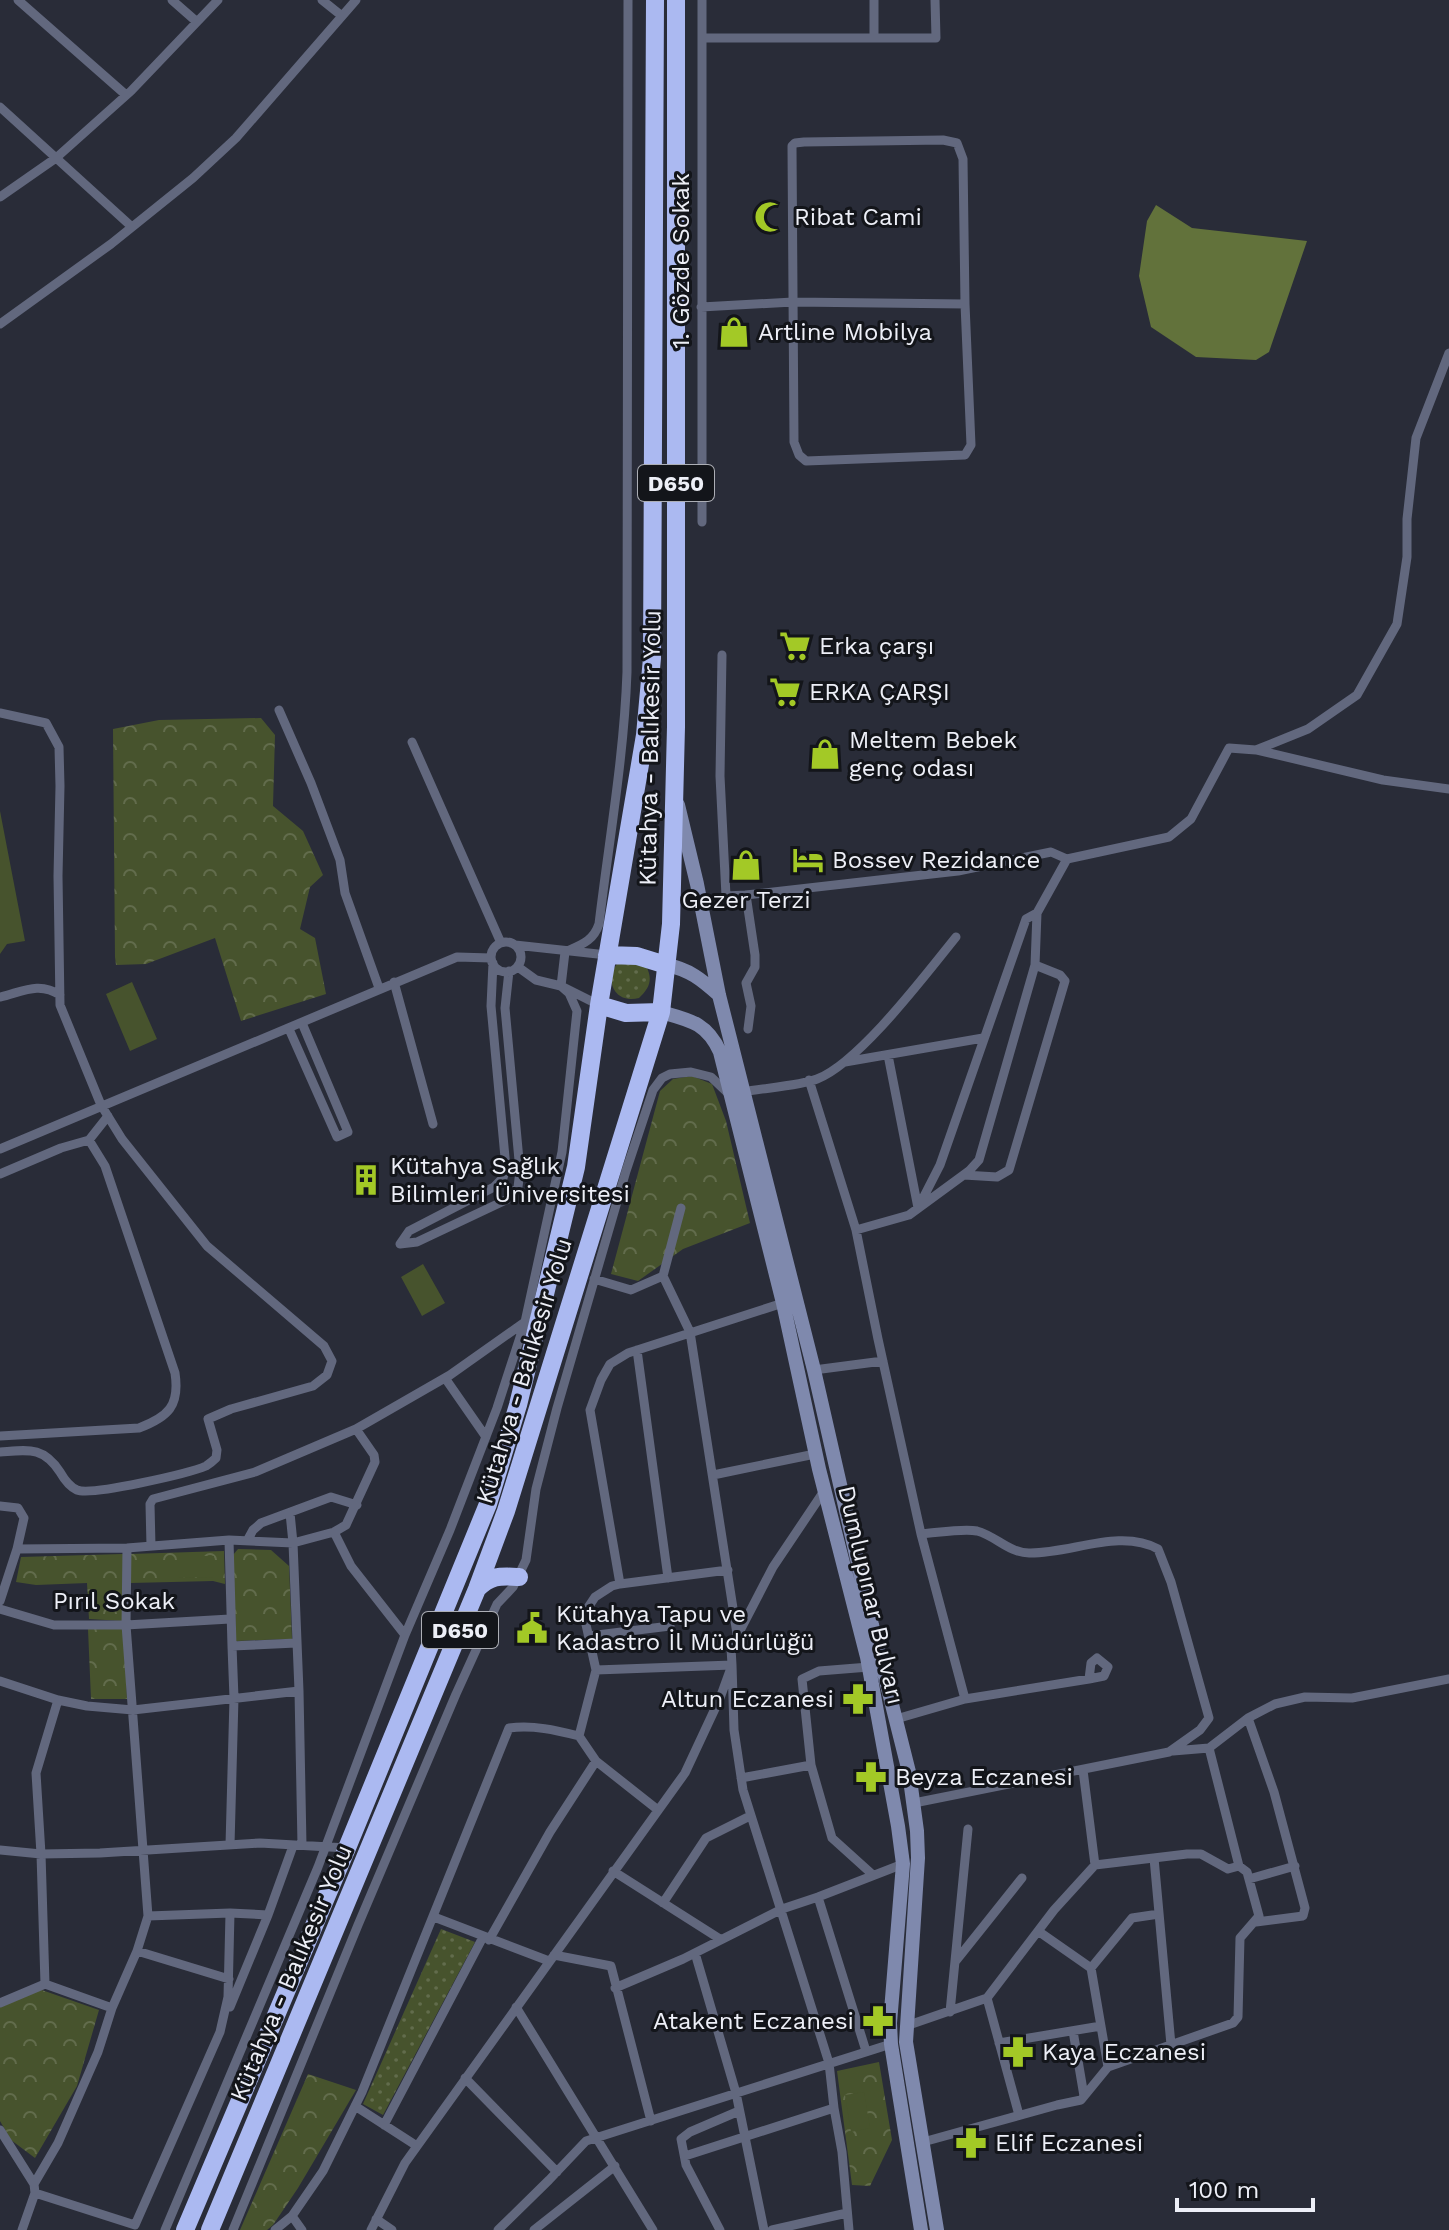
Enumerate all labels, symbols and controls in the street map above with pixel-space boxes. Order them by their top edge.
street label: 1. Gözde Sokak [667,173,695,349]
mosque icon: Ribat Cami [753,200,787,234]
place label: Ribat Cami [794,203,922,231]
shop icon: Artline Mobilya [717,315,751,349]
place label: Artline Mobilya [758,318,932,346]
road number: D650 [638,465,714,501]
street label: Kütahya - Balıkesir Yolu [634,610,666,886]
supermarket icon: Erka çarşı [778,629,812,663]
place label: Erka çarşı [819,632,934,660]
supermarket icon: ERKA ÇARŞI [768,675,802,709]
place label: ERKA ÇARŞI [809,678,950,706]
place label: Meltem Bebek genç odası [849,726,1017,782]
shop icon: Meltem Bebek genç odası [808,737,842,771]
hotel icon: Bossev Rezidance [791,843,825,877]
place label: Bossev Rezidance [832,846,1040,874]
shop icon: Gezer Terzi [729,848,763,882]
place label: Gezer Terzi [681,886,811,914]
place label: Kütahya Sağlık Bilimleri Üniversitesi [390,1152,630,1208]
building icon: Kütahya Sağlık Bilimleri Üniversitesi [349,1163,383,1197]
street label: Kütahya - Balıkesir Yolu [470,1235,578,1507]
street label: Dumlupınar Bulvarı [832,1483,910,1707]
street label: Pırıl Sokak [53,1587,176,1615]
place label: Kütahya Tapu ve Kadastro İl Müdürlüğü [556,1600,814,1656]
public building icon: Kütahya Tapu ve Kadastro İl Müdürlüğü [515,1611,549,1645]
road number: D650 [422,1612,498,1648]
pharmacy icon: Altun Eczanesi [841,1682,875,1716]
place label: Altun Eczanesi [661,1685,834,1713]
pharmacy icon: Beyza Eczanesi [854,1760,888,1794]
place label: Beyza Eczanesi [895,1763,1073,1791]
street label: Kütahya - Balıkesir Yolu [224,1841,358,2105]
pharmacy icon: Atakent Eczanesi [861,2004,895,2038]
place label: Atakent Eczanesi [653,2007,854,2035]
pharmacy icon: Kaya Eczanesi [1001,2035,1035,2069]
place label: Kaya Eczanesi [1042,2038,1206,2066]
pharmacy icon: Elif Eczanesi [954,2126,988,2160]
place label: Elif Eczanesi [995,2129,1143,2157]
scale bar [1177,2162,1313,2212]
text: 100 m [1189,2176,1259,2204]

